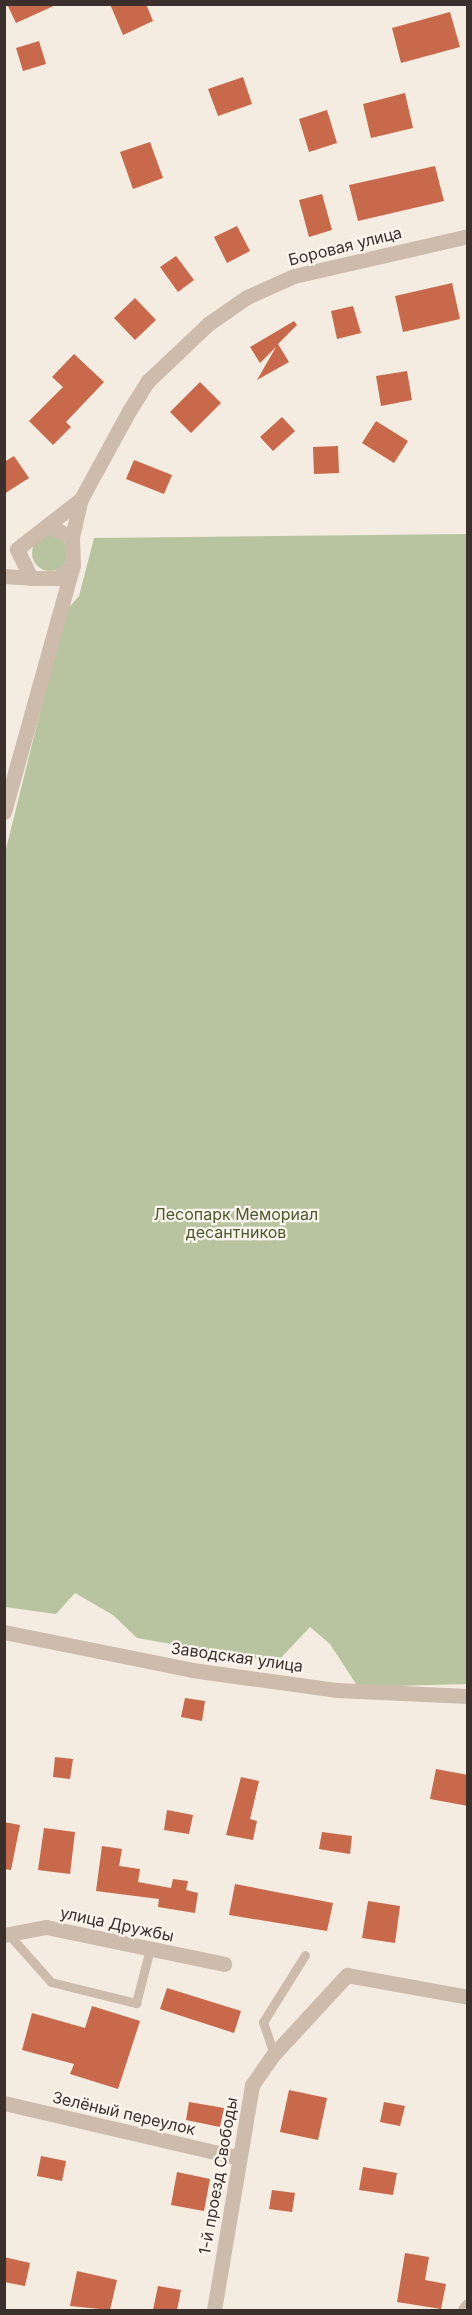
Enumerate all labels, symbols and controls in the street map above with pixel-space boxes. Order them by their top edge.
street label: Боровая улица [286,223,404,269]
park label: Лесопарк Мемориал десантников [154,1204,318,1242]
street label: Заводская улица [170,1638,304,1676]
street label: улица Дружбы [58,1903,176,1945]
street label: Зелёный переулок [51,2087,197,2139]
street label: 1-й проезд Свободы [195,2096,241,2256]

